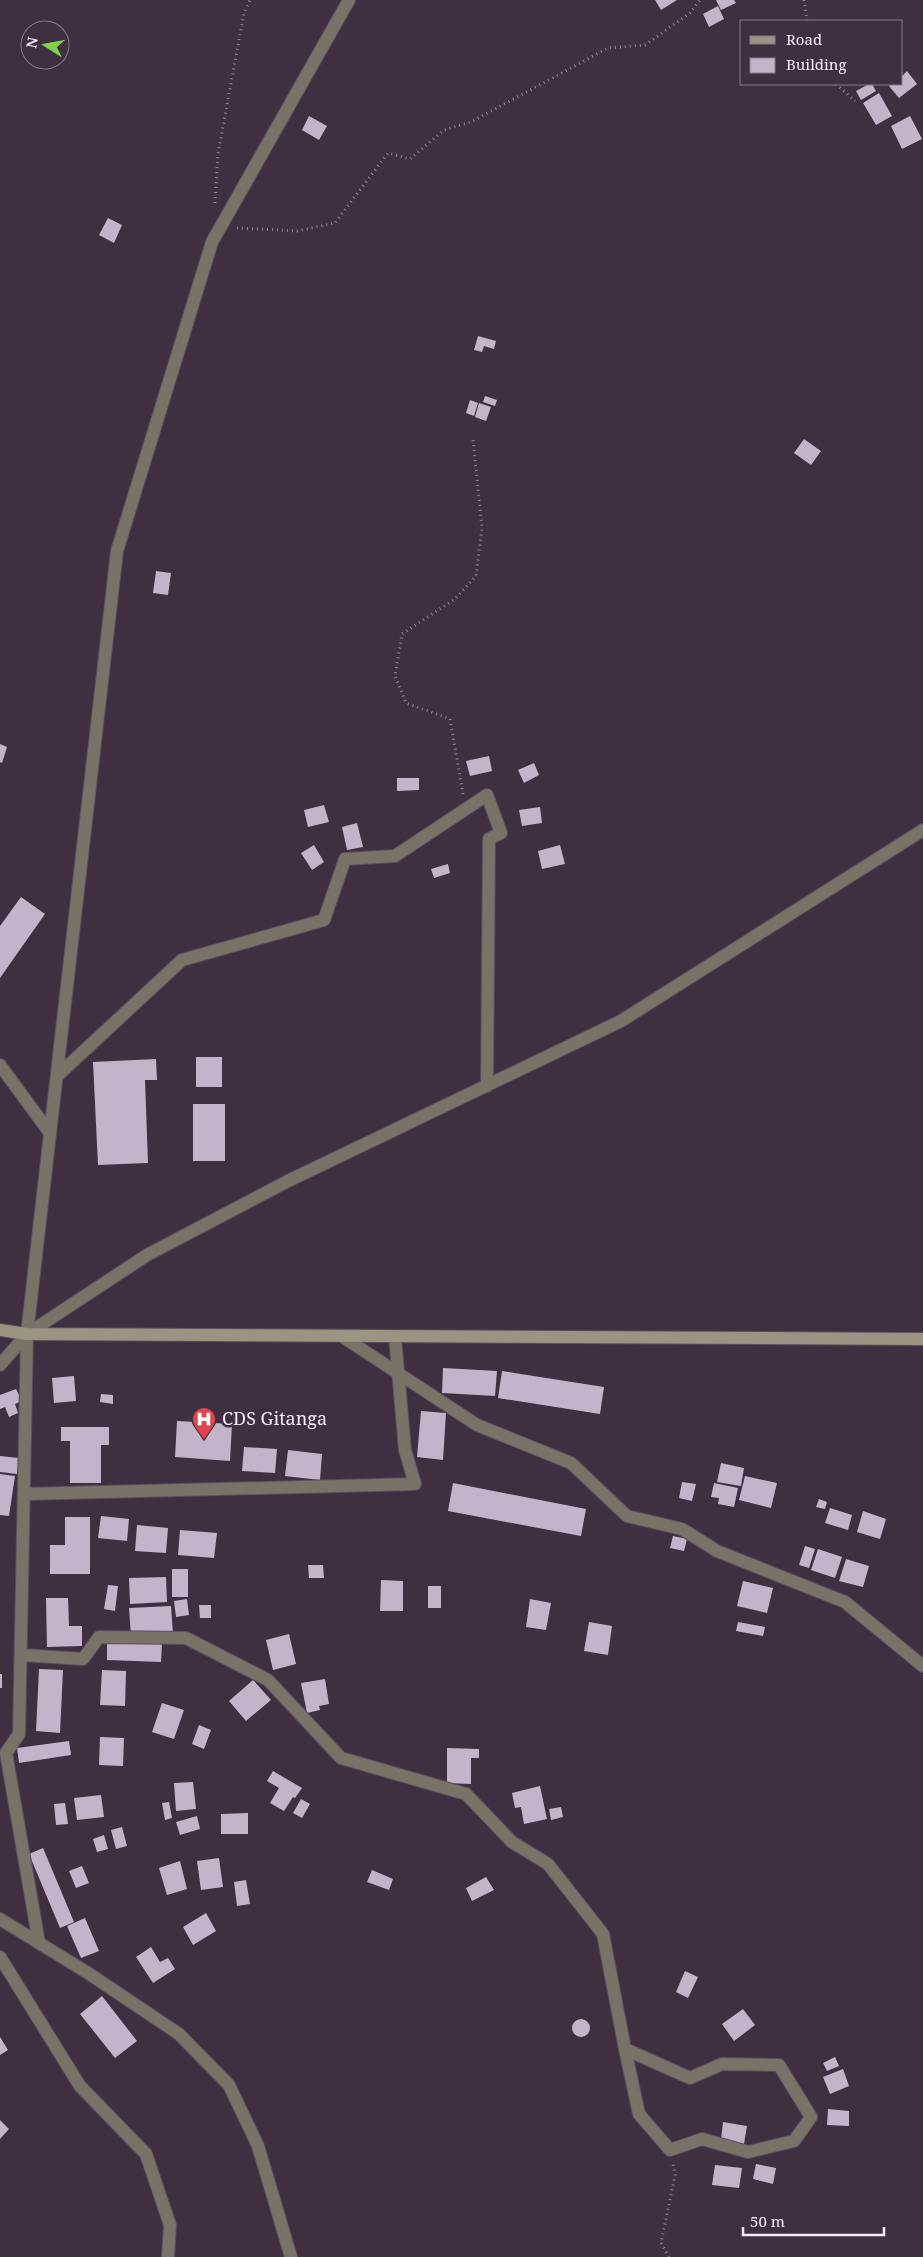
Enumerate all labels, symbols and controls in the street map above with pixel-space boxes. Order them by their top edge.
north arrow [20,20,70,70]
legend [740,20,903,85]
text: Road [786,29,822,49]
text: N [21,35,42,50]
text: Building [786,54,847,74]
hospital icon: CDS Gitanga [191,1406,217,1440]
place label: CDS Gitanga [222,1406,327,1430]
scale bar [743,2204,884,2236]
text: 50 m [750,2211,785,2231]

